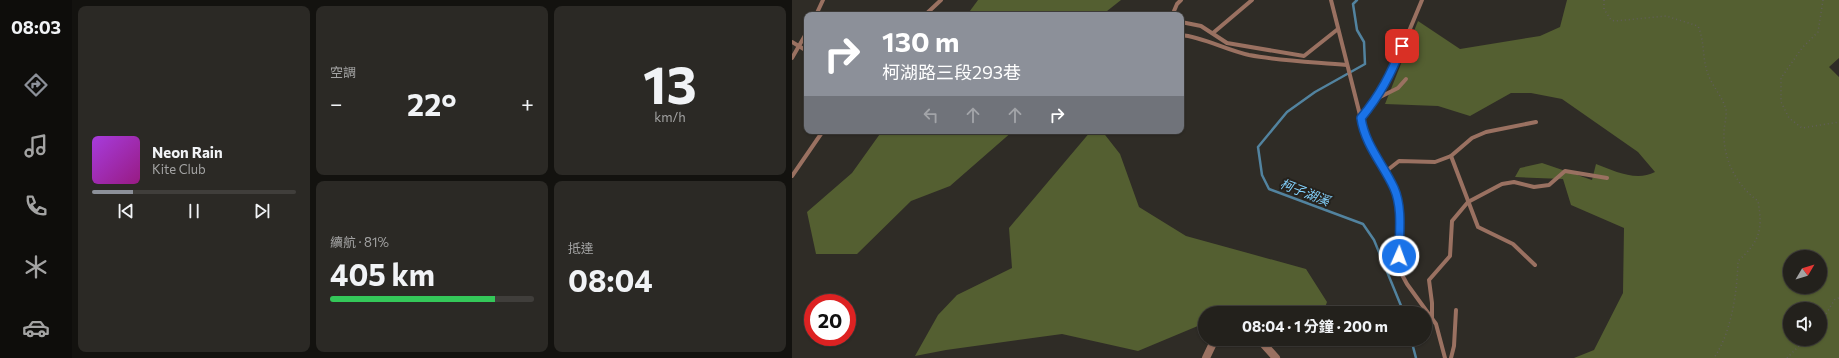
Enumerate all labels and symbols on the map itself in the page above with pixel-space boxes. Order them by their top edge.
pin [1385,29,1419,63]
water label: 柯子湖溪 [1278,175,1334,210]
position arrow [1378,235,1420,277]
north arrow [1783,250,1827,294]
speed limit sign: 20 [804,294,856,346]

